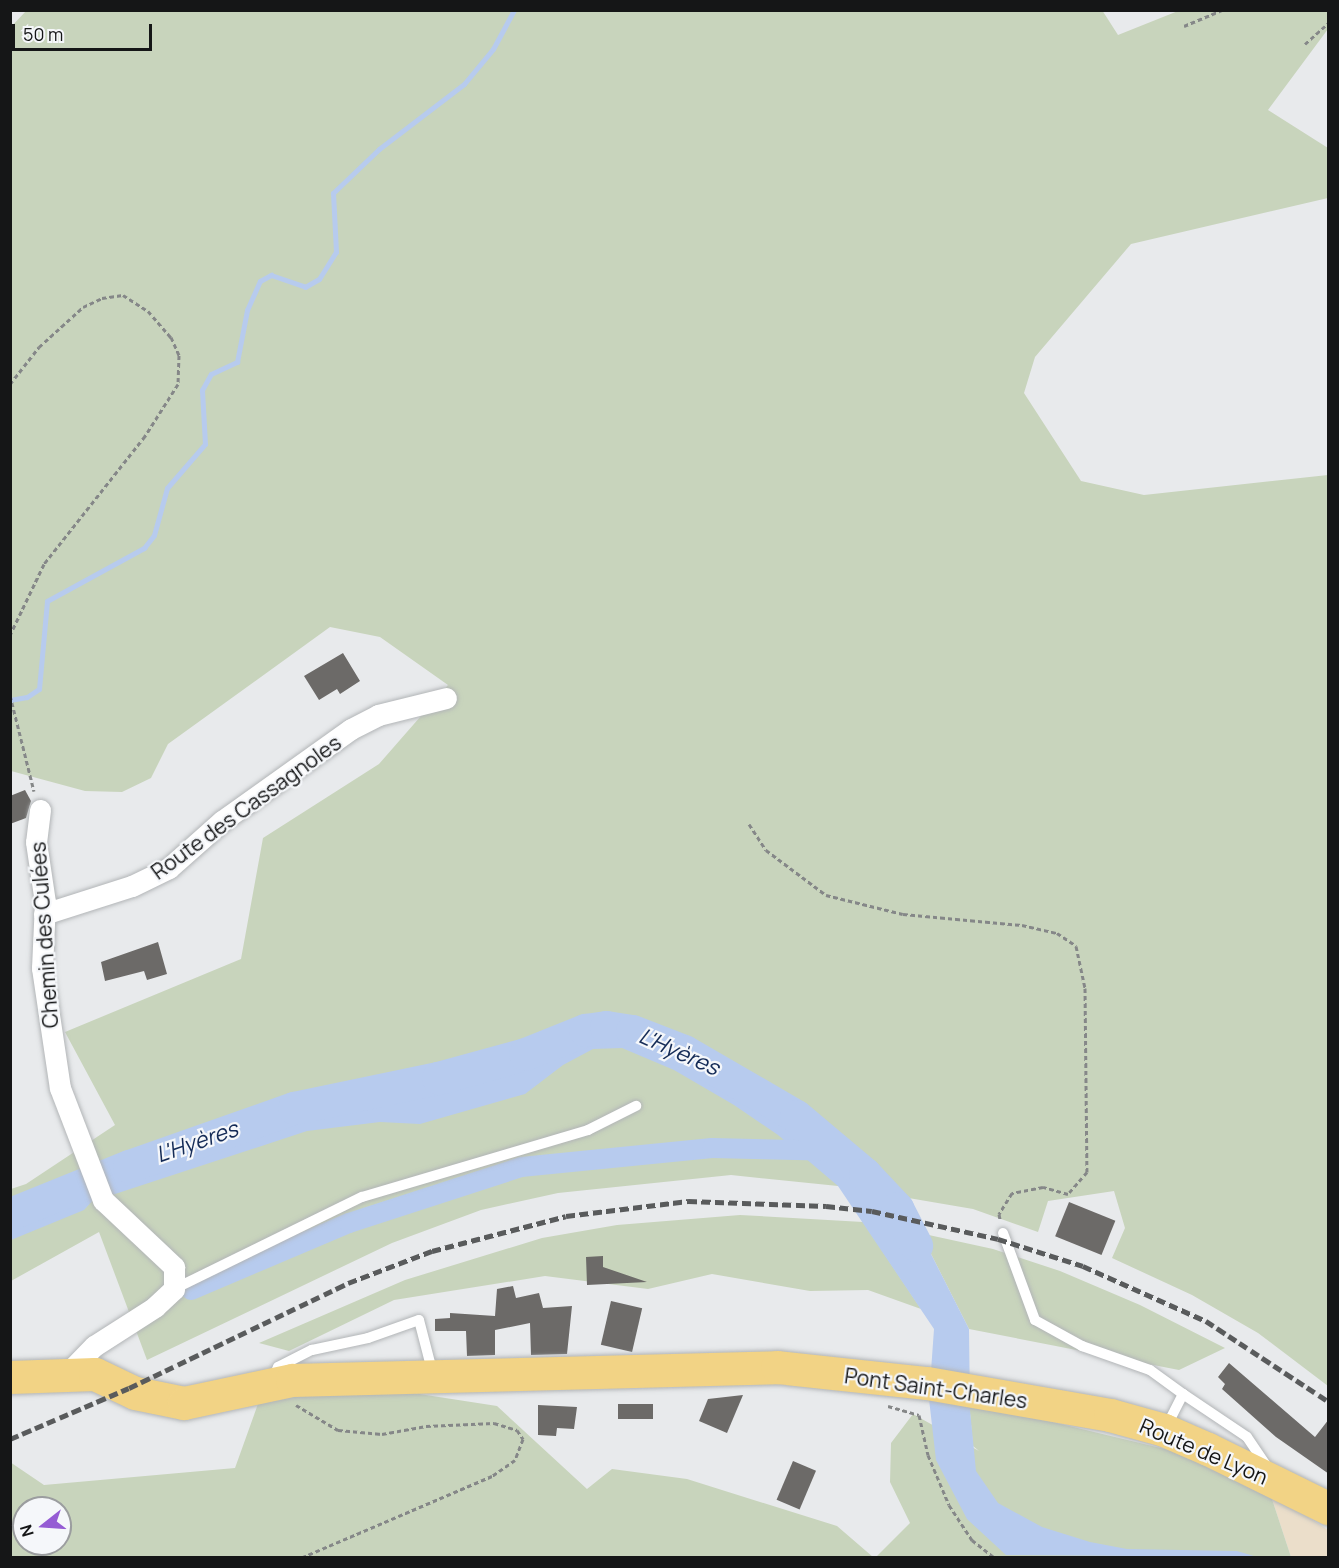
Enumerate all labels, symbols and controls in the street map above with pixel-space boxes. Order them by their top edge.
scale bar [15,12,154,50]
text: 50 m [23,22,63,46]
street label: Route des Cassagnoles [146,730,346,884]
street label: Chemin des Culées [25,841,63,1029]
water label: L'Hyères [635,1023,723,1081]
water label: L'Hyères [153,1116,241,1168]
street label: Pont Saint-Charles [843,1363,1029,1413]
street label: Route de Lyon [1136,1413,1272,1489]
north arrow [12,1496,72,1556]
text: N [14,1522,39,1539]

